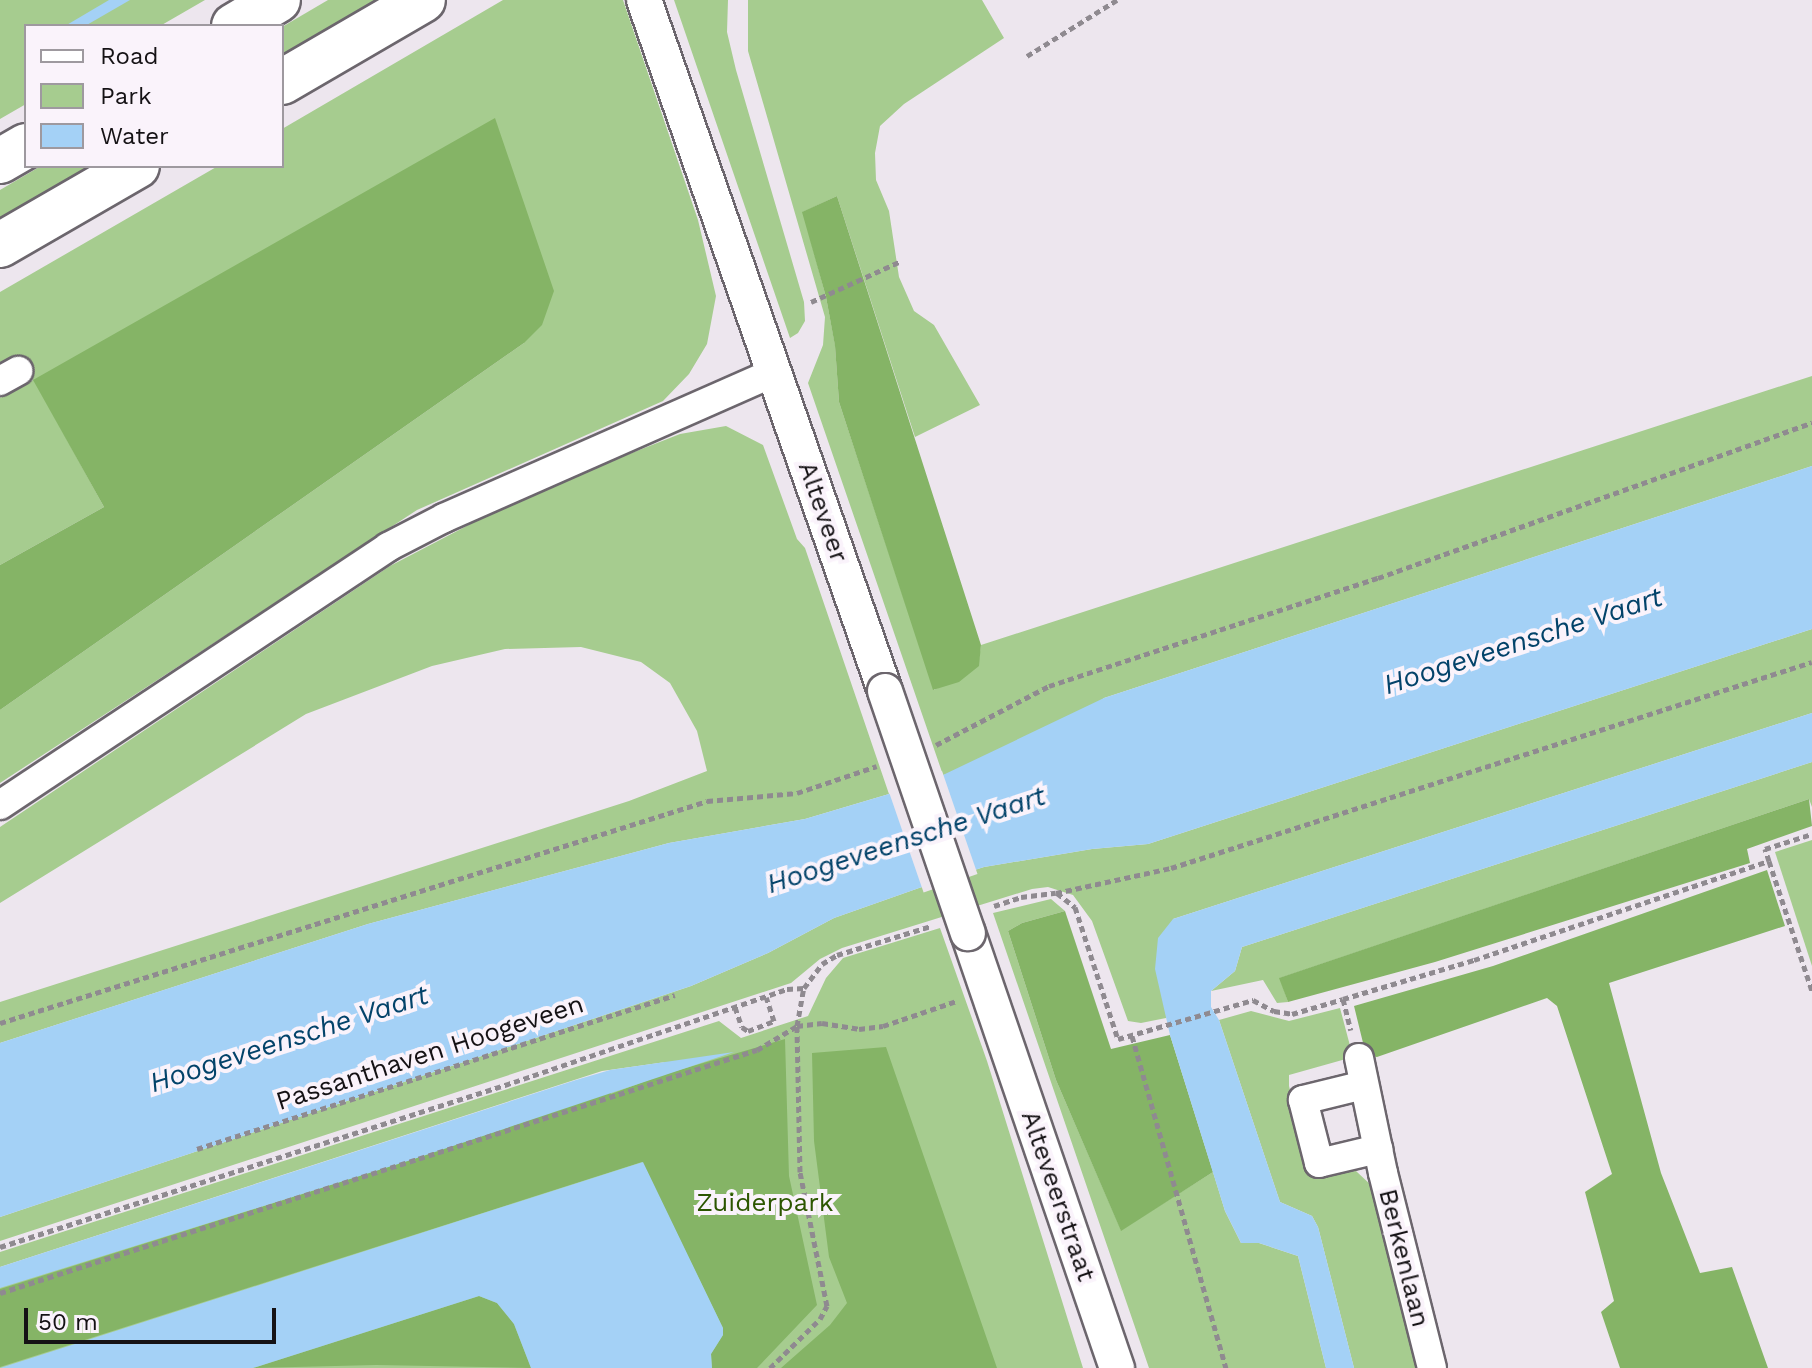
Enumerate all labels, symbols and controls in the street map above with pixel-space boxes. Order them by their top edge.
legend [24,24,284,168]
text: Road [100,42,159,70]
text: Park [100,82,152,110]
text: Water [100,122,169,150]
street label: Alteveer [791,458,855,566]
water label: Hoogeveensche Vaart [1379,580,1667,702]
water label: Hoogeveensche Vaart [762,779,1050,901]
water label: Hoogeveensche Vaart [145,978,433,1100]
street label: Passanthaven Hoogeveen [272,988,588,1118]
street label: Alteveerstraat [1014,1107,1102,1285]
street label: Berkenlaan [1372,1186,1436,1330]
park label: Zuiderpark [696,1187,834,1219]
scale bar [28,1292,280,1342]
text: 50 m [38,1308,98,1336]

